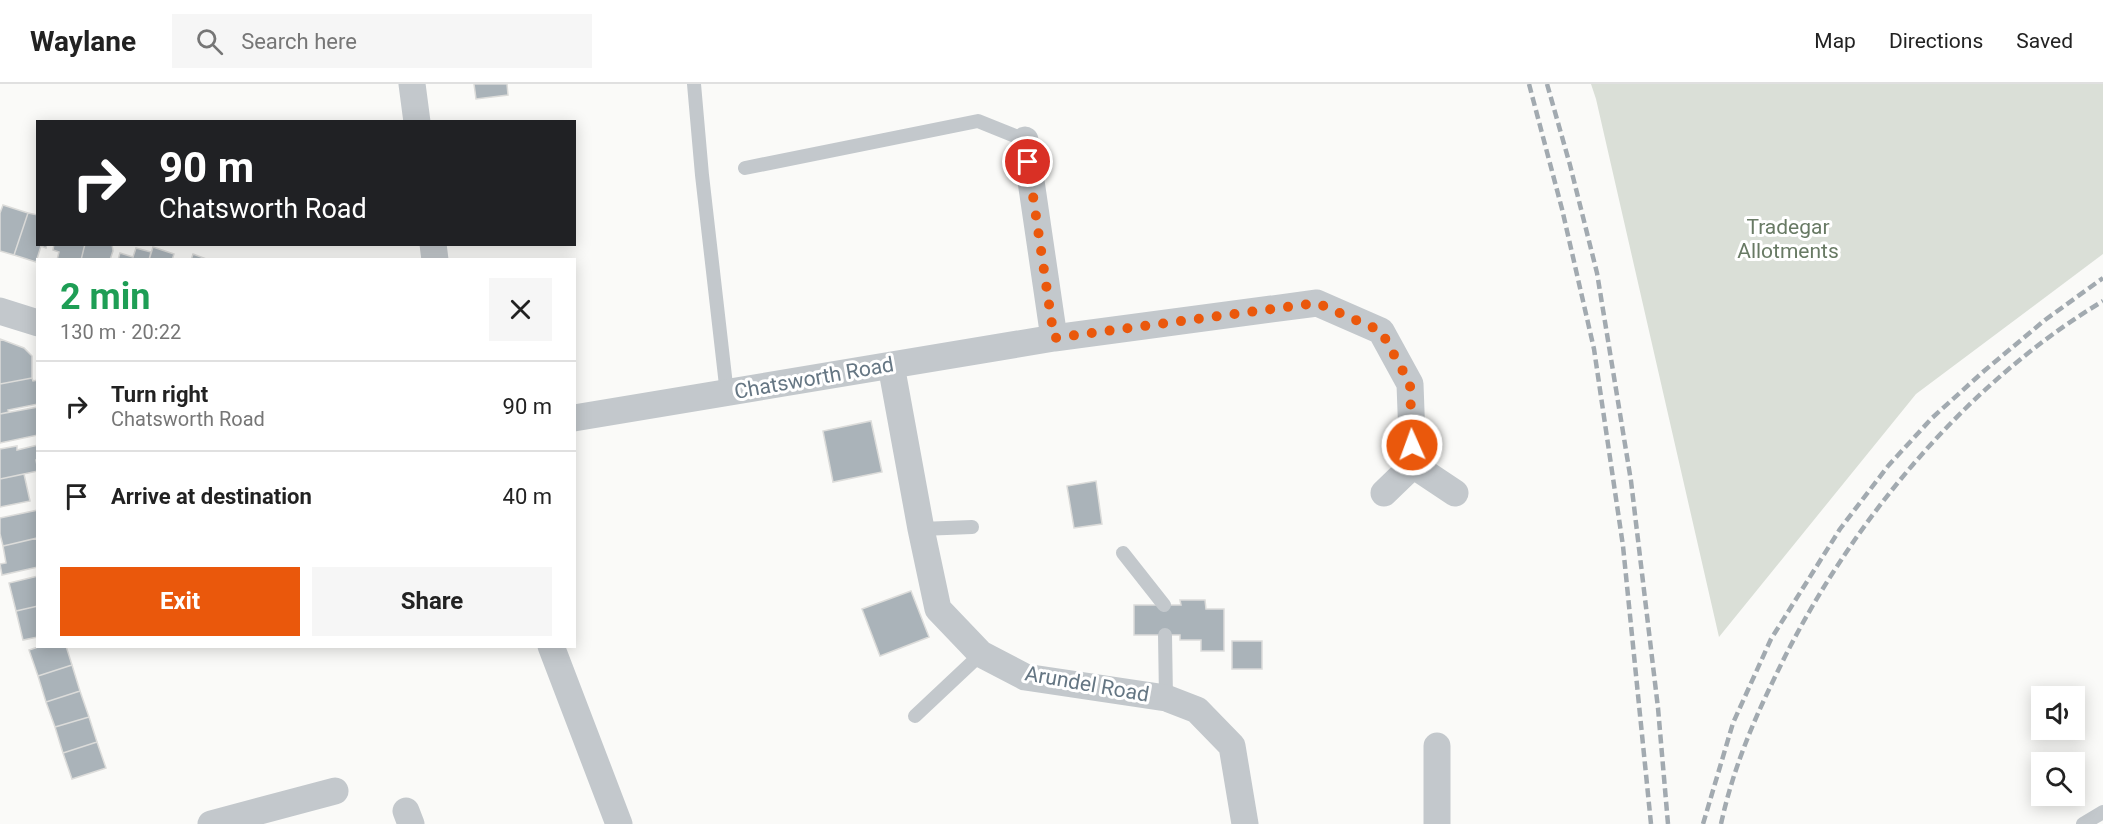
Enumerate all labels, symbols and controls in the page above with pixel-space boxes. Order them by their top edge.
search box [172,14,592,68]
text: Waylane [30,25,136,58]
icon: search [193,25,226,58]
text: Search here [241,29,357,54]
text: Map [1814,29,1856,53]
text: Directions [1889,29,1983,53]
text: Saved [2016,29,2073,53]
pin [1002,136,1053,187]
text: 90 m [159,143,254,192]
icon: right [60,144,138,222]
icon: arrive [1011,145,1044,178]
text: Chatsworth Road [159,193,367,225]
park label: Tradegar Allotments [1737,215,1839,263]
text: 2 min [60,276,151,318]
button: close [489,278,552,341]
text: 130 m · 20:22 [60,320,181,344]
street label: Chatsworth Road [732,352,896,404]
text: Turn right [111,382,208,407]
icon: right [60,390,93,423]
text: 90 m [503,394,552,419]
text: Chatsworth Road [111,407,265,431]
position arrow [1380,413,1444,477]
icon: arrive [60,480,93,513]
text: Arrive at destination [111,484,312,509]
text: 40 m [503,484,552,509]
button: Exit [60,567,300,636]
button: Share [312,567,552,636]
street label: Arundel Road [1023,661,1151,707]
map controls [2031,686,2085,806]
button: sound [2031,686,2085,740]
button: search [2031,752,2085,806]

